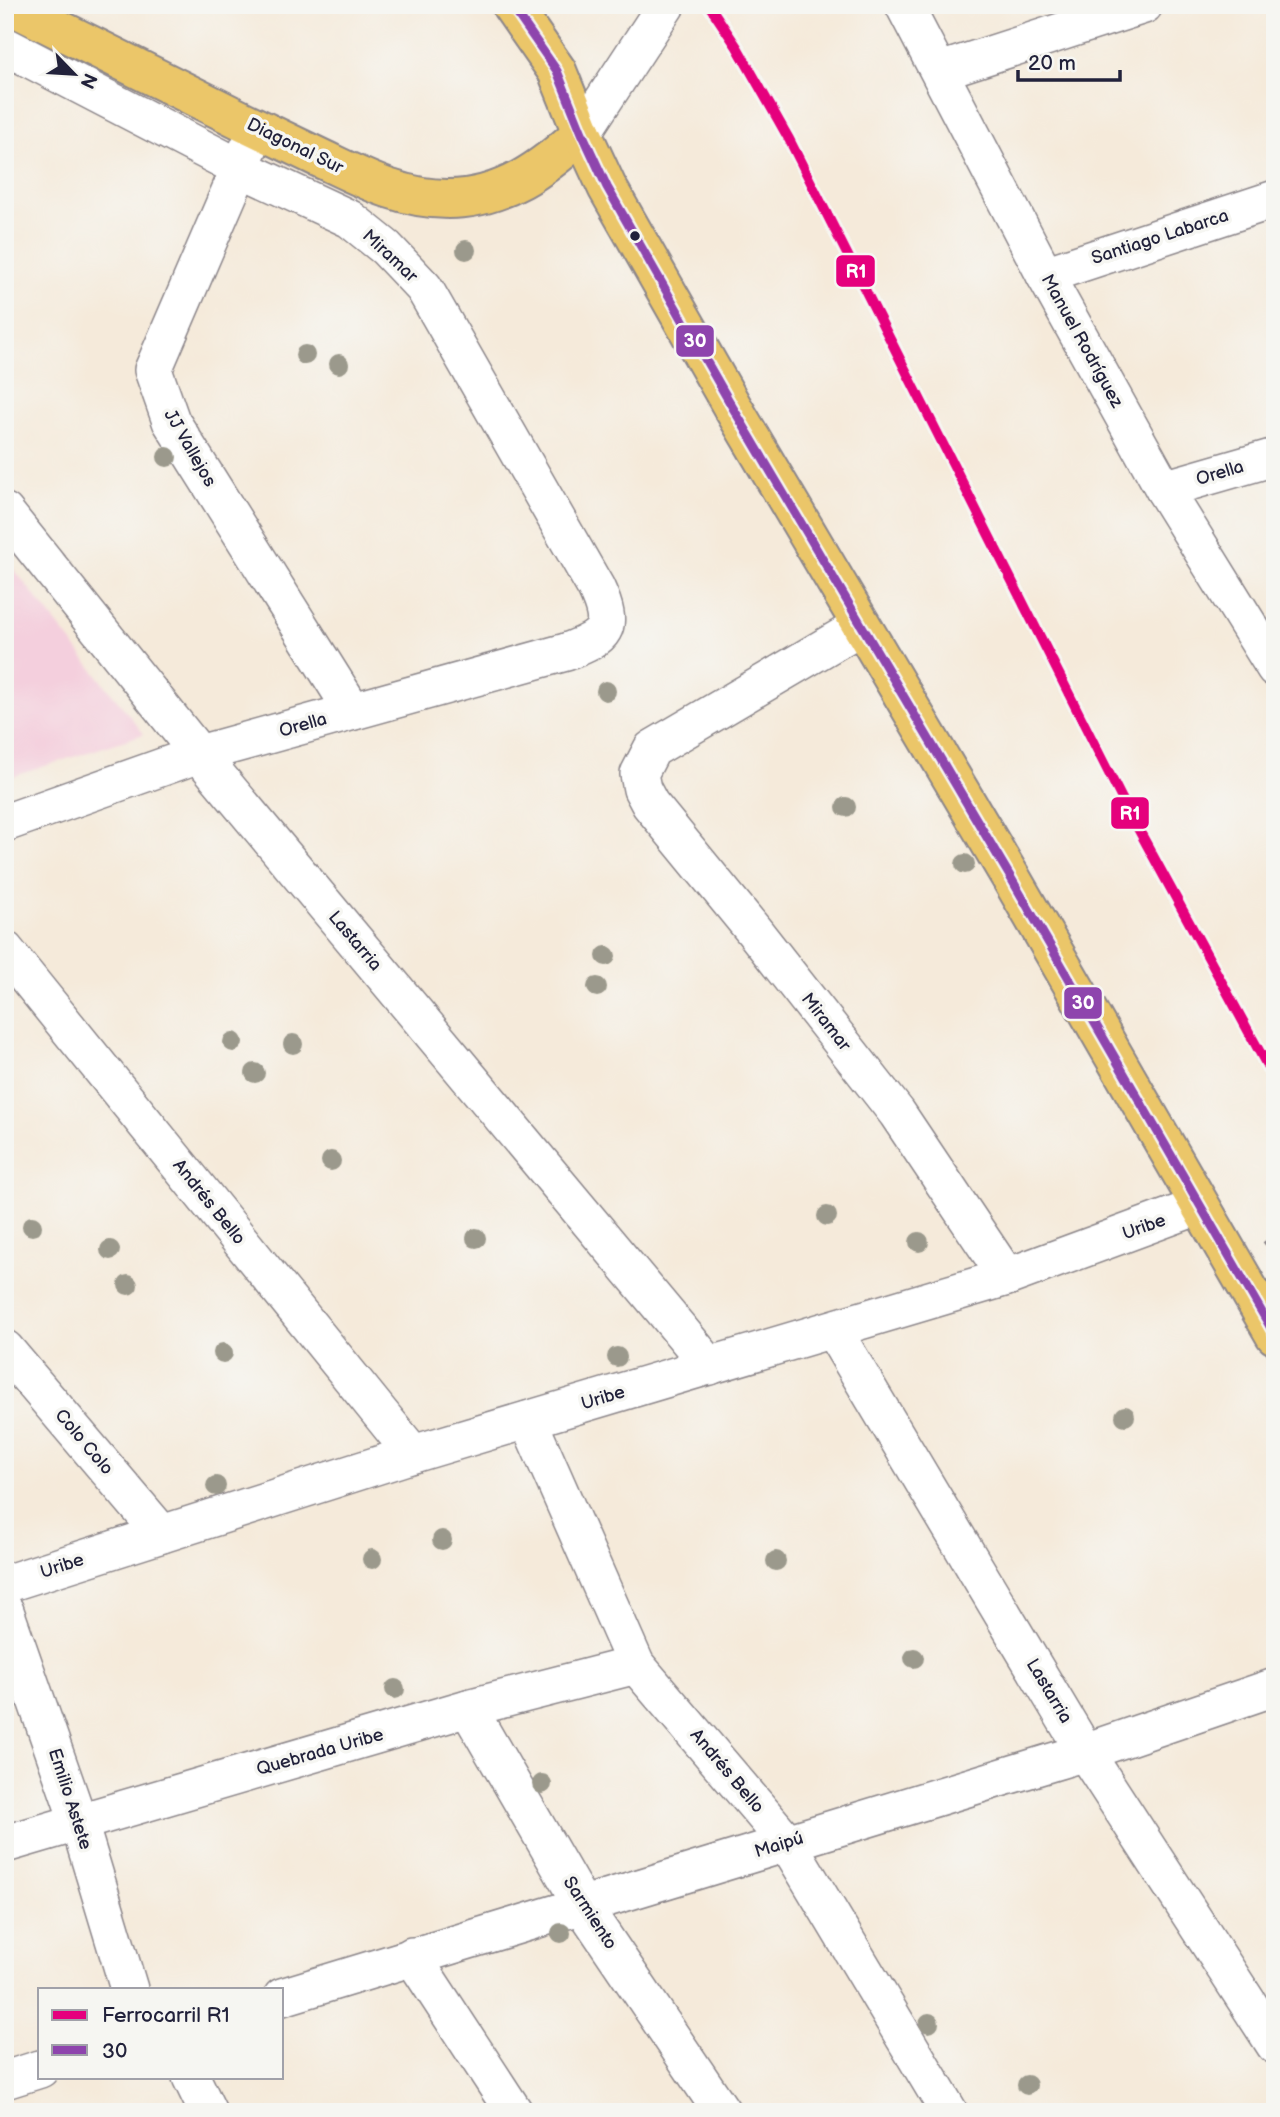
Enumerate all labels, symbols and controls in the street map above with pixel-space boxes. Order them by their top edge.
north arrow [38,38,108,108]
scale bar [1018,38,1119,82]
text: 20 m [1028,51,1076,76]
text: N [75,69,101,92]
street label: Diagonal Sur [243,114,347,179]
street label: Santiago Labarca [1089,205,1231,269]
street label: Miramar [358,225,422,287]
unlabelled marker [628,229,642,243]
line badge: R1 [835,254,876,288]
text: R1 [845,261,867,284]
street label: Manuel Rodríguez [1037,271,1128,412]
line badge: 30 [675,324,715,358]
text: 30 [684,330,706,353]
street label: JJ Vallejos [159,406,221,490]
street label: Orella [1194,456,1246,490]
street label: Orella [277,708,329,742]
line badge: R1 [1110,796,1150,830]
text: R1 [1119,803,1141,826]
street label: Lastarria [324,907,386,975]
line badge: 30 [1063,986,1103,1020]
street label: Miramar [797,989,855,1056]
text: 30 [1072,992,1094,1015]
street label: Andrés Bello [168,1155,250,1249]
street label: Uribe [1119,1209,1169,1245]
street label: Uribe [579,1381,628,1415]
street label: Colo Colo [51,1405,117,1479]
street label: Uribe [37,1549,87,1583]
street label: Lastarria [1022,1655,1076,1727]
street label: Quebrada Uribe [254,1724,386,1780]
street label: Andrés Bello [686,1725,768,1817]
street label: Emilio Astete [44,1746,96,1852]
street label: Maipú [752,1828,806,1862]
street label: Sarmiento [559,1873,621,1953]
legend [38,1988,284,2078]
text: Ferrocarril R1 [102,2003,230,2028]
text: 30 [102,2039,127,2064]

